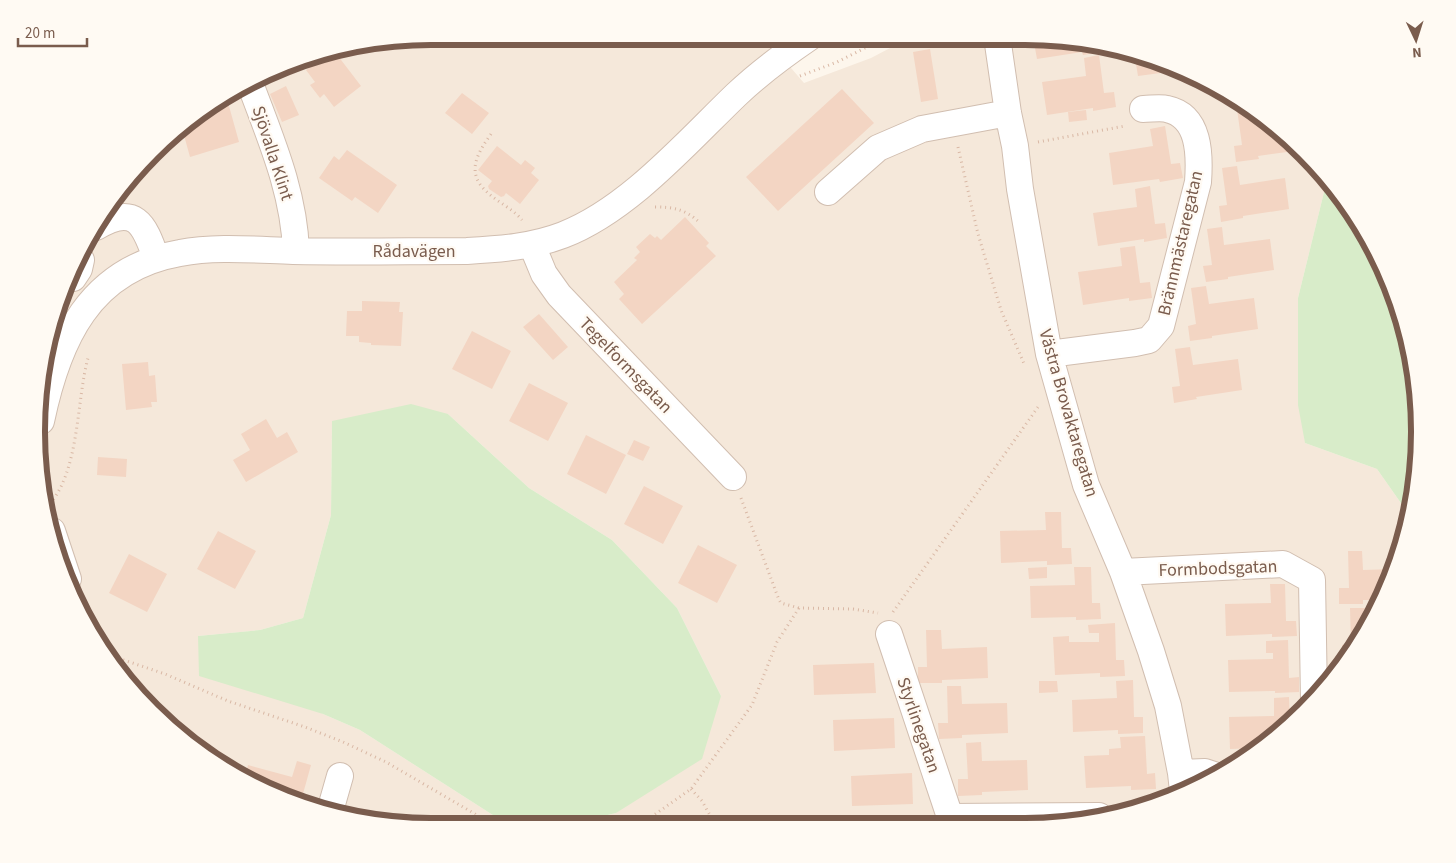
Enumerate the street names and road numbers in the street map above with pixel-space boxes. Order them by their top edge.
street label: Sjövalla Klint [245,103,300,204]
street label: Brännmästaregatan [1152,168,1209,318]
street label: Rådavägen [372,239,456,264]
street label: Tegelformsgatan [573,312,678,419]
street label: Västra Brovaktaregatan [1033,326,1104,500]
street label: Formbodsgatan [1158,554,1278,583]
street label: Styrlinegatan [890,674,947,776]

